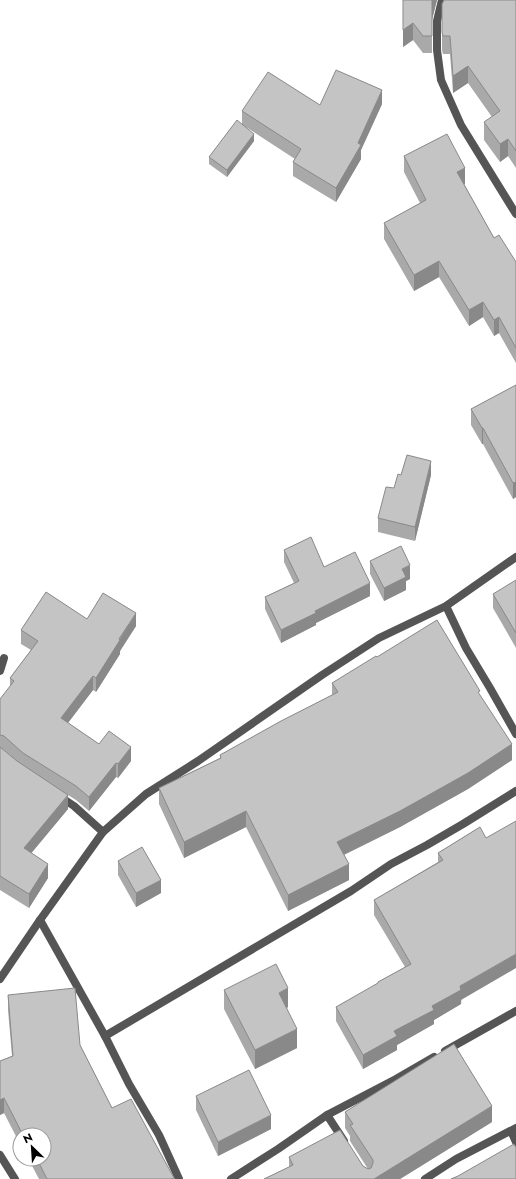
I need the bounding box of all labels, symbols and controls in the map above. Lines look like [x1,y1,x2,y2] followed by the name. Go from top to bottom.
[12,1127,52,1167] north arrow
[20,1129,35,1147] text: N

